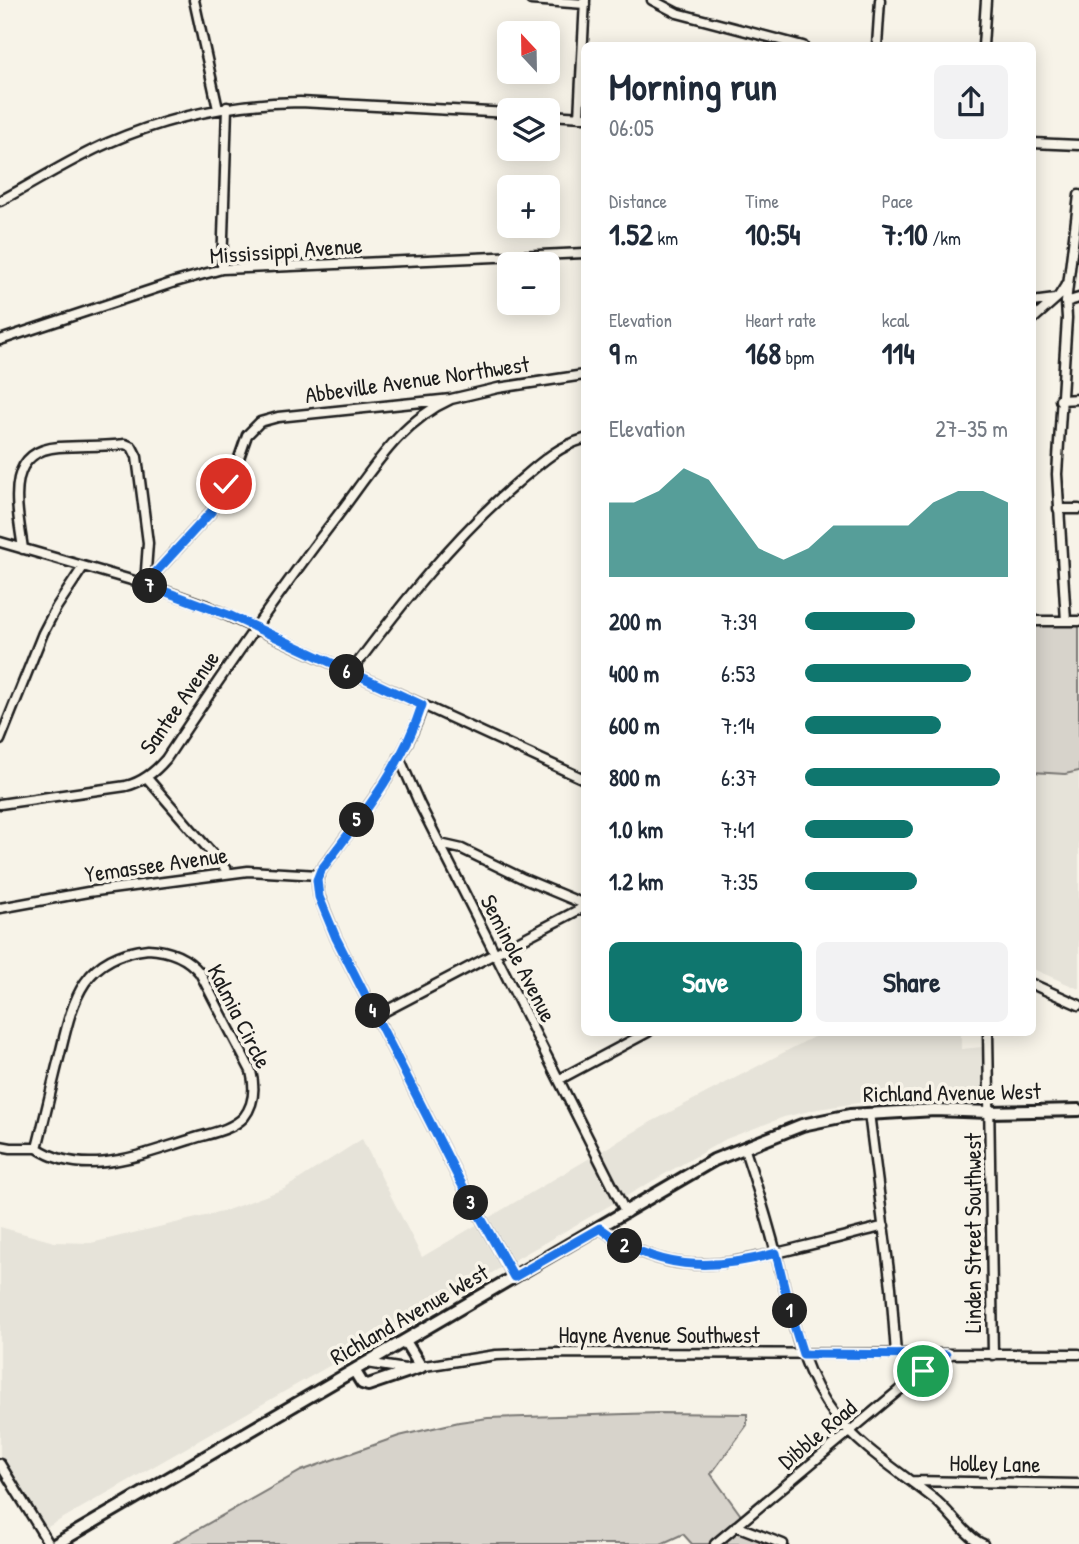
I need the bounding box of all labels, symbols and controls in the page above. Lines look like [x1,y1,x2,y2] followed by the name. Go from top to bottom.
[497,21,560,84] north arrow
[497,21,560,315] map controls
[609,60,777,112] text: Morning run
[934,65,1008,139] button: share
[497,98,560,161] button: layers
[609,112,654,143] text: 06:05
[497,175,560,238] button: +
[609,188,667,214] text: Distance
[745,188,779,214] text: Time
[882,188,913,214] text: Pace
[609,214,653,254] text: 1.52
[745,214,801,254] text: 10:54
[882,214,928,254] text: 7:10
[653,225,678,251] text: km
[928,225,961,251] text: /km
[209,229,363,271] street label: Mississippi Avenue
[497,252,560,315] button: −
[609,307,672,333] text: Elevation
[745,307,816,333] text: Heart rate
[882,307,909,333] text: kcal
[609,333,620,373] text: 9
[745,333,781,373] text: 168
[882,333,915,373] text: 114
[620,344,637,370] text: m
[781,344,814,370] text: bpm
[303,348,532,410] street label: Abbeville Avenue Northwest
[609,413,685,444] text: Elevation
[935,413,1008,444] text: 27–35 m
[196,454,256,514] pin
[207,465,245,503] icon: check
[132,568,168,604] pin: 7
[145,572,154,598] text: 7
[609,606,661,637] text: 200 m
[721,606,756,637] text: 7:39
[132,644,226,760] street label: Santee Avenue
[330,654,364,690] pin: 6
[343,658,350,684] text: 6
[609,658,659,689] text: 400 m
[721,658,756,689] text: 6:53
[609,710,660,741] text: 600 m
[721,710,755,741] text: 7:14
[609,762,661,793] text: 800 m
[721,762,757,793] text: 6:37
[340,802,374,838] pin: 5
[352,806,361,832] text: 5
[609,814,663,845] text: 1.0 km
[721,814,755,845] text: 7:41
[83,839,229,889] street label: Yemassee Avenue
[609,866,664,897] text: 1.2 km
[721,866,758,897] text: 7:35
[474,889,564,1027] street label: Seminole Avenue
[609,942,802,1022] button: Save
[816,942,1008,1022] button: Share
[201,959,279,1073] street label: Kalmia Circle
[356,993,390,1028] pin: 4
[369,997,376,1023] text: 4
[863,1075,1042,1109] street label: Richland Avenue West
[957,1132,988,1333] street label: Linden Street Southwest
[454,1186,489,1220] pin: 3
[466,1189,475,1215] text: 3
[608,1228,642,1264] pin: 2
[620,1232,629,1258] text: 2
[324,1256,495,1372] street label: Richland Avenue West
[772,1294,808,1328] pin: 1
[786,1297,793,1323] text: 1
[558,1319,761,1350] street label: Hayne Avenue Southwest
[893,1341,953,1401] pin
[904,1352,942,1390] icon: arrive
[771,1392,863,1476] street label: Dibble Road
[949,1447,1041,1479] street label: Holley Lane

